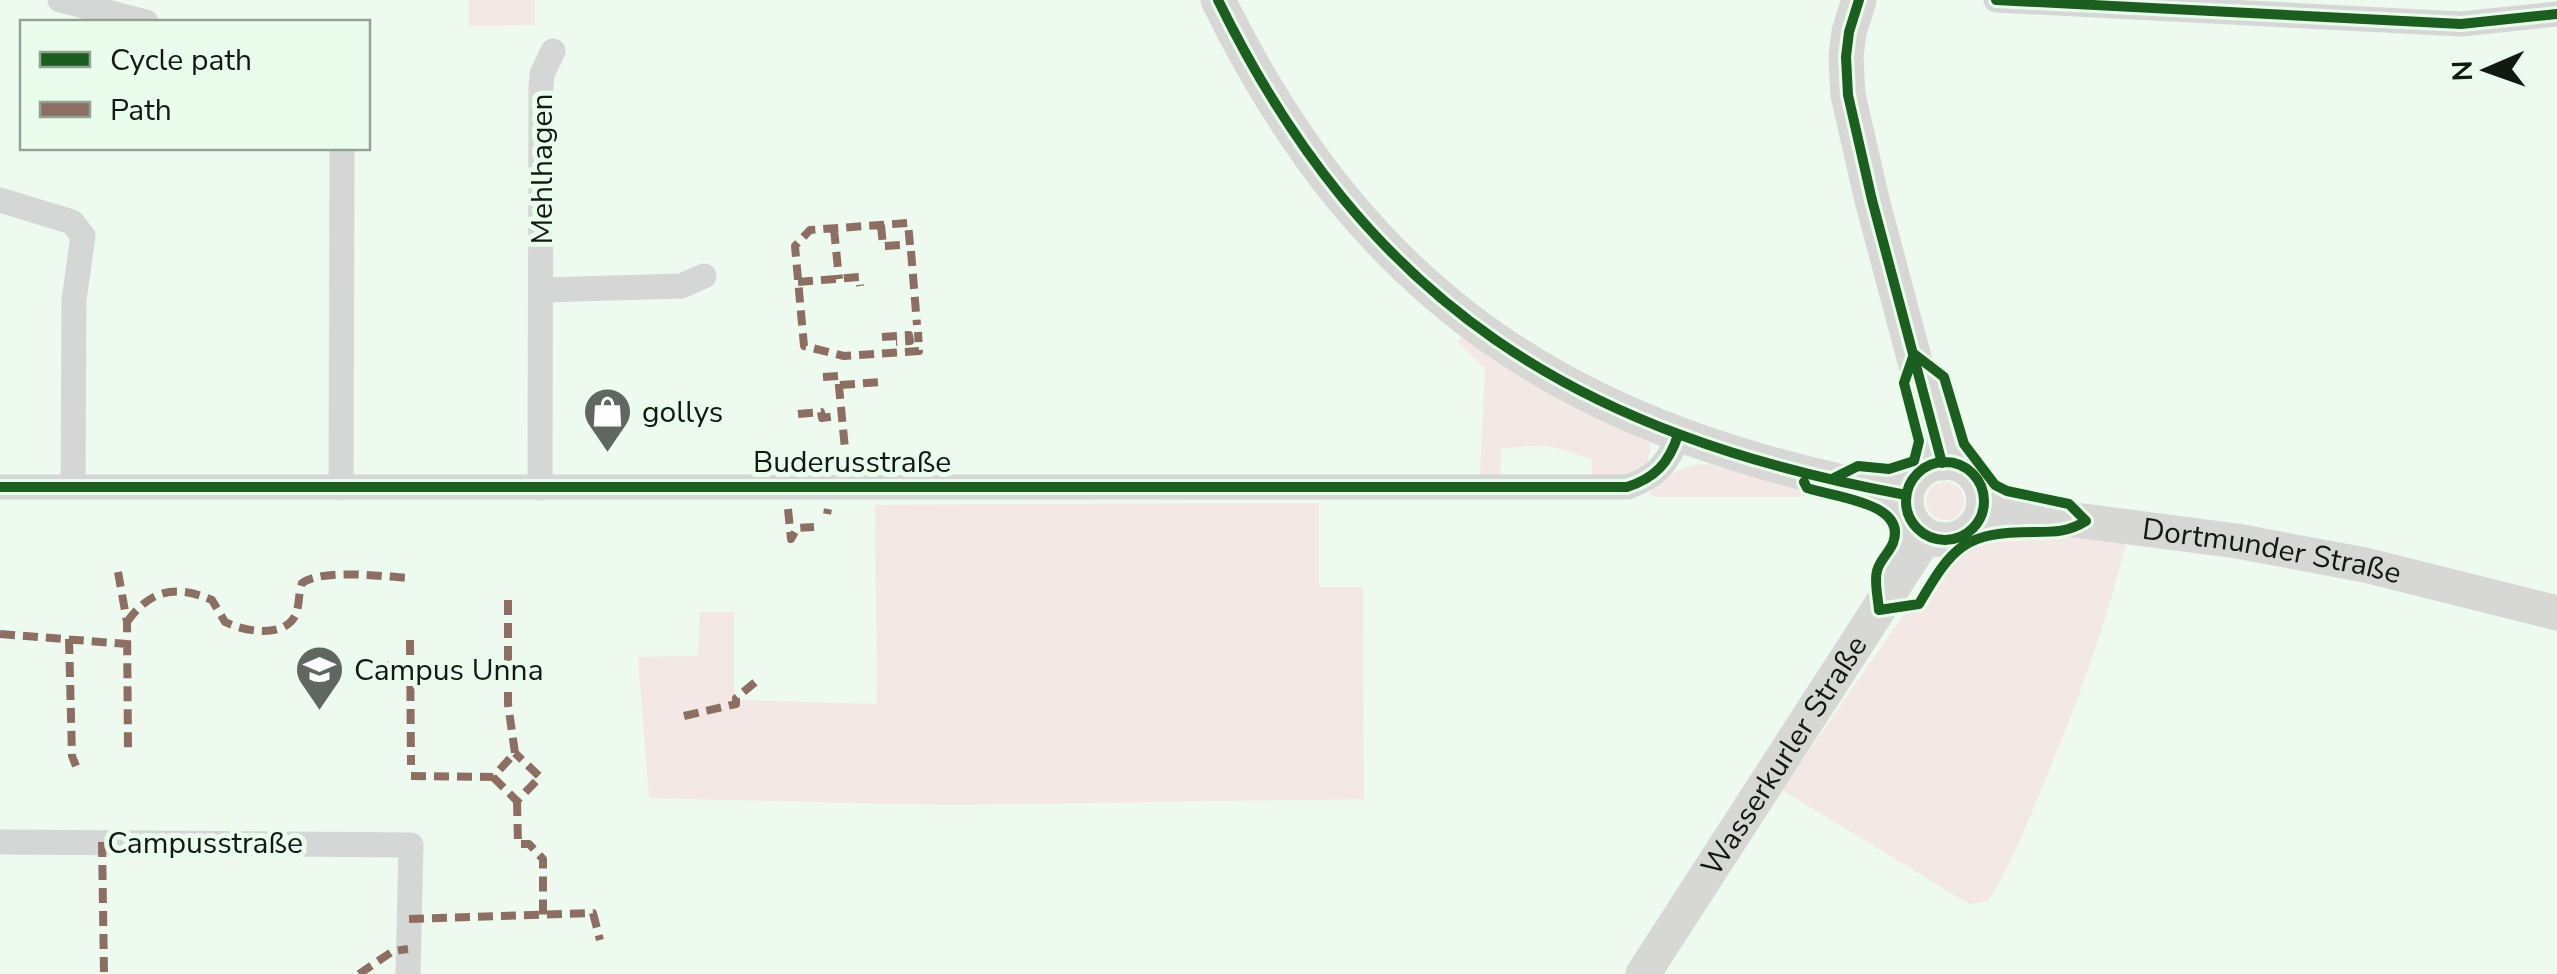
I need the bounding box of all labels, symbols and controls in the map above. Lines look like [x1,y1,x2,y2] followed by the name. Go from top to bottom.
[20,20,370,150] legend
[2437,20,2537,120] north arrow
[110,40,252,81] text: Cycle path
[2444,60,2482,82] text: N
[110,90,172,131] text: Path
[522,93,563,245] street label: Mehlhagen
[581,386,633,454] shop icon: gollys
[642,392,723,433] place label: gollys
[753,442,951,483] street label: Buderusstraße
[2140,509,2406,594] street label: Dortmunder Straße
[1692,628,1877,884] street label: Wasserkurler Straße
[293,644,345,712] school or university icon: Campus Unna
[354,650,544,691] place label: Campus Unna
[107,823,303,864] street label: Campusstraße

